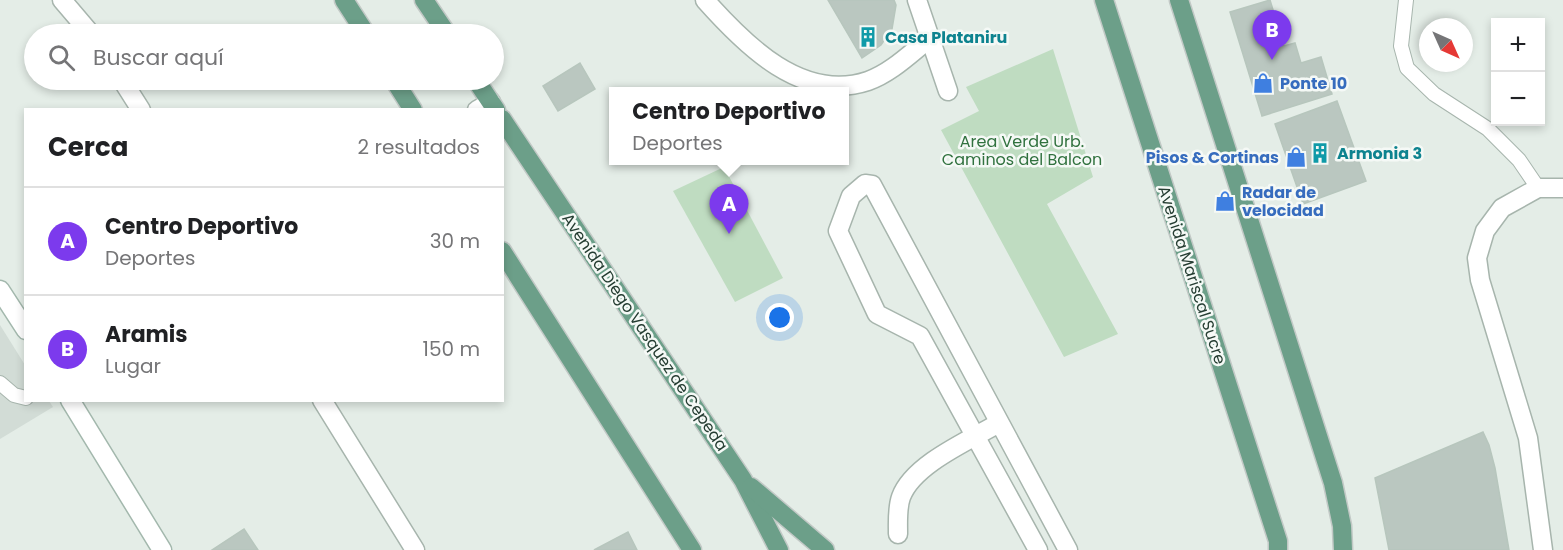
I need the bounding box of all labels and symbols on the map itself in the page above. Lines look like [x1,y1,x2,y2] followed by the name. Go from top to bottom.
[1252,10,1292,60] pin: B
[1419,18,1473,72] north arrow
[856,25,880,49] building icon: Casa Plataniru
[885,26,1007,49] place label: Casa Plataniru
[1251,71,1275,95] shop icon: Ponte 10
[1280,72,1347,95] place label: Ponte 10
[942,130,1102,171] park label: Area Verde Urb. Caminos del Balcon
[1308,141,1332,165] building icon: Armonia 3
[1337,142,1422,165] place label: Armonia 3
[1284,145,1308,169] shop icon: Pisos & Cortinas
[1146,146,1279,169] place label: Pisos & Cortinas
[1242,181,1324,222] place label: Radar de velocidad
[1152,183,1232,367] street label: Avenida Mariscal Sucre
[710,184,748,234] pin: A
[1213,189,1237,213] shop icon: Radar de velocidad
[557,209,733,455] street label: Avenida Diego Vasquez de Cepeda
[765,303,794,332] your location

